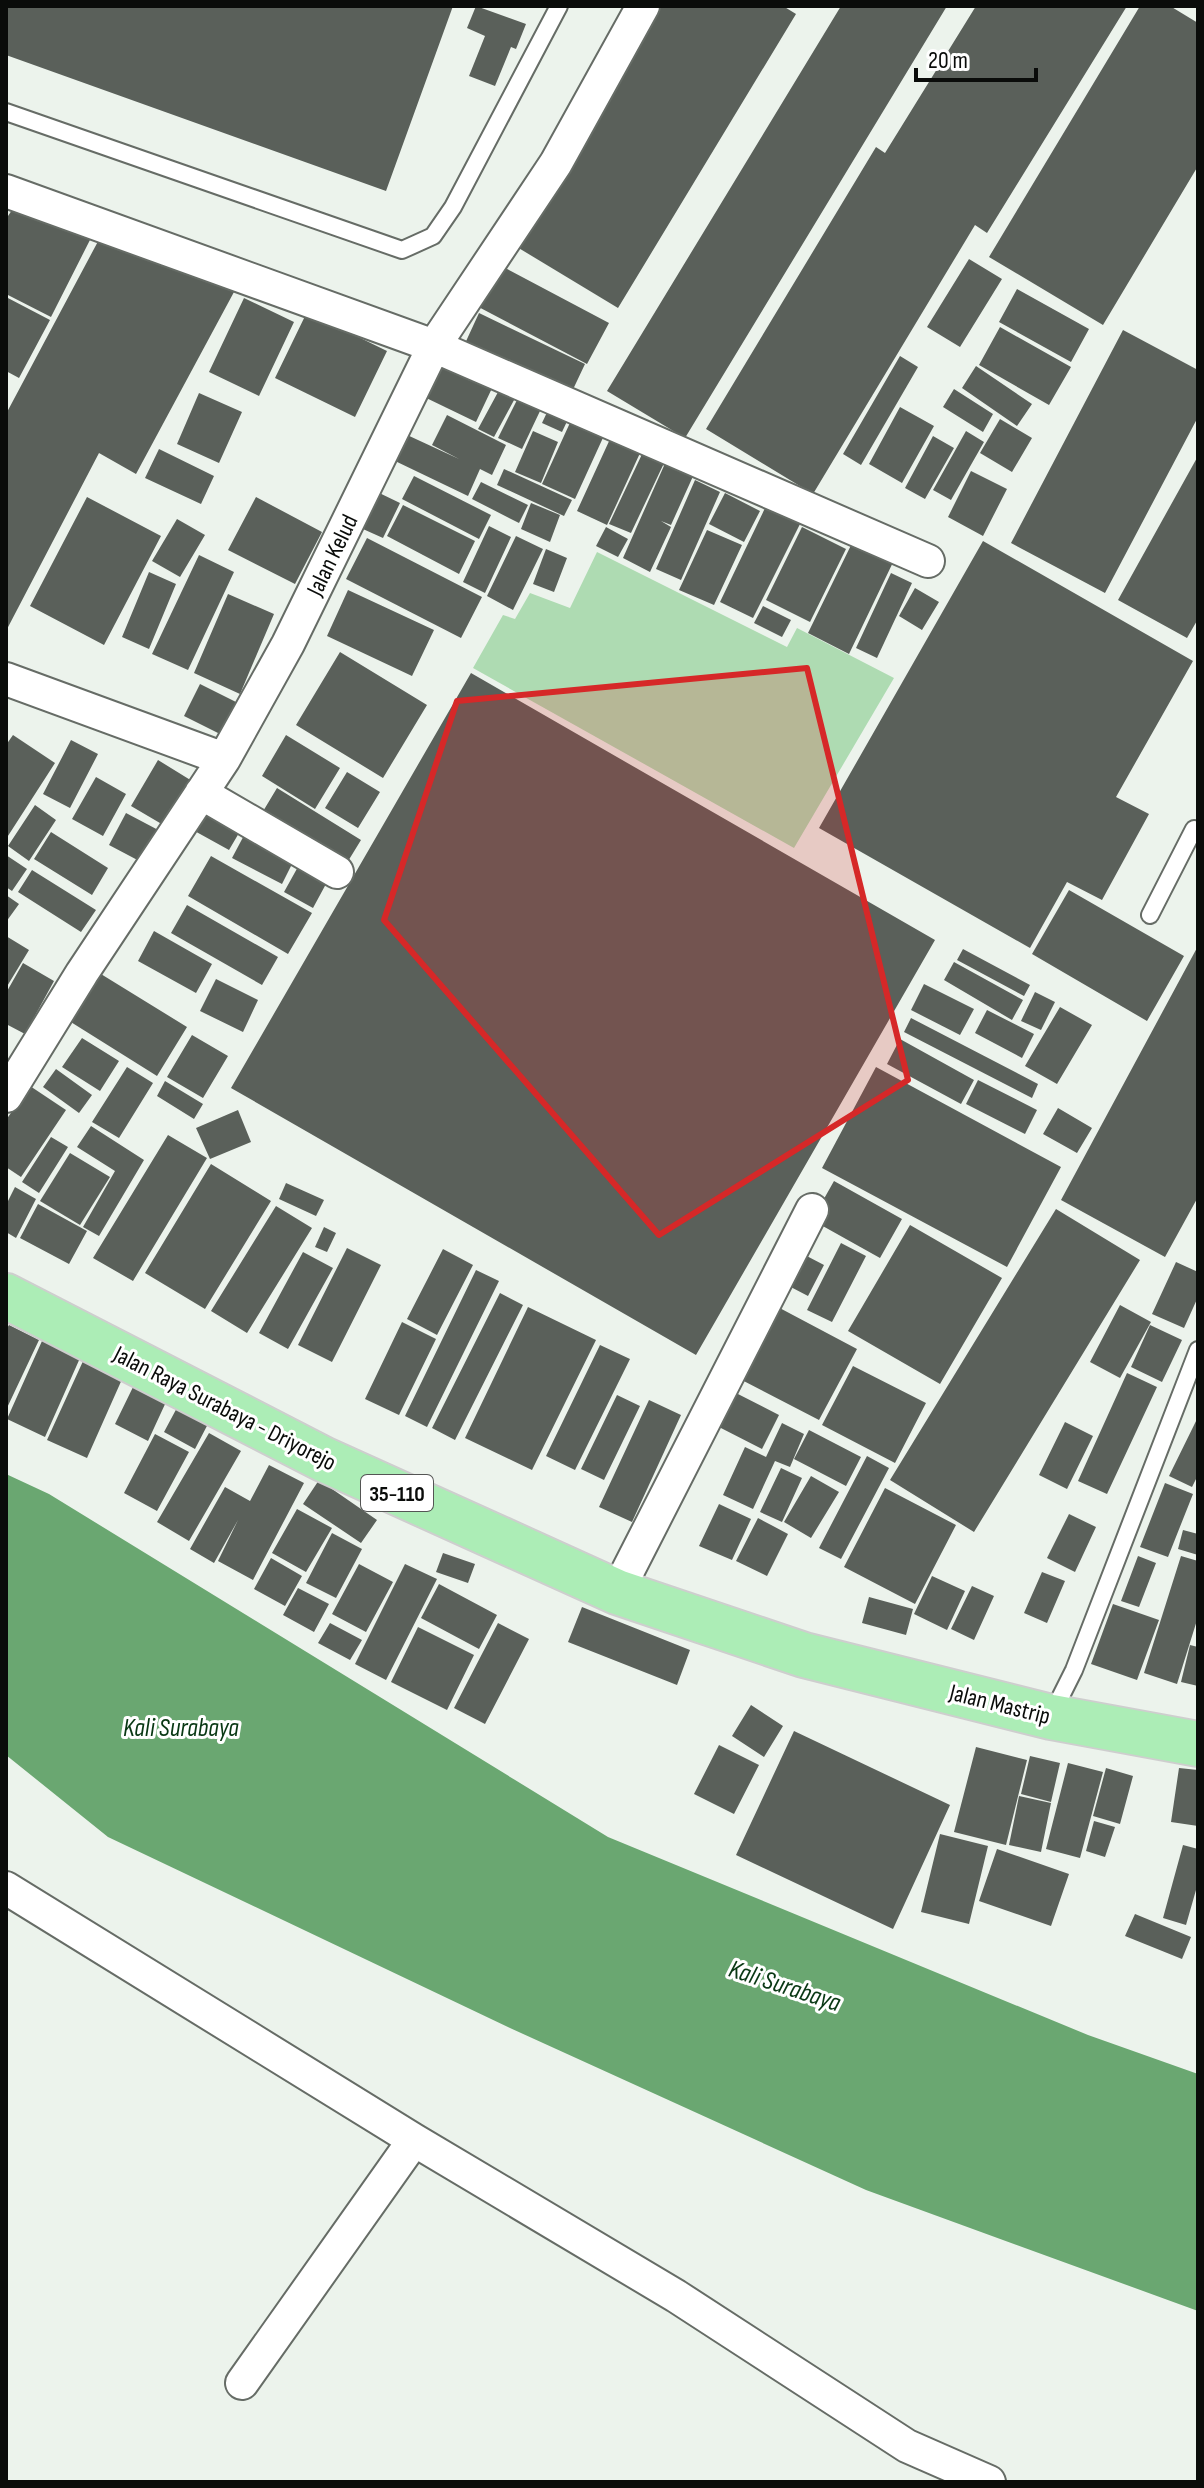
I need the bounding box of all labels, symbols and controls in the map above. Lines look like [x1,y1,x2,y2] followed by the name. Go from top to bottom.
[916,32,1036,82] scale bar
[928,46,968,75] text: 20 m
[300,510,364,601] street label: Jalan Kelud
[108,1339,341,1477] street label: Jalan Raya Surabaya - Driyorejo
[361,1475,433,1511] road number: 35-110
[946,1678,1053,1731] street label: Jalan Mastrip
[123,1713,239,1744] water label: Kali Surabaya
[725,1954,845,2019] water label: Kali Surabaya

